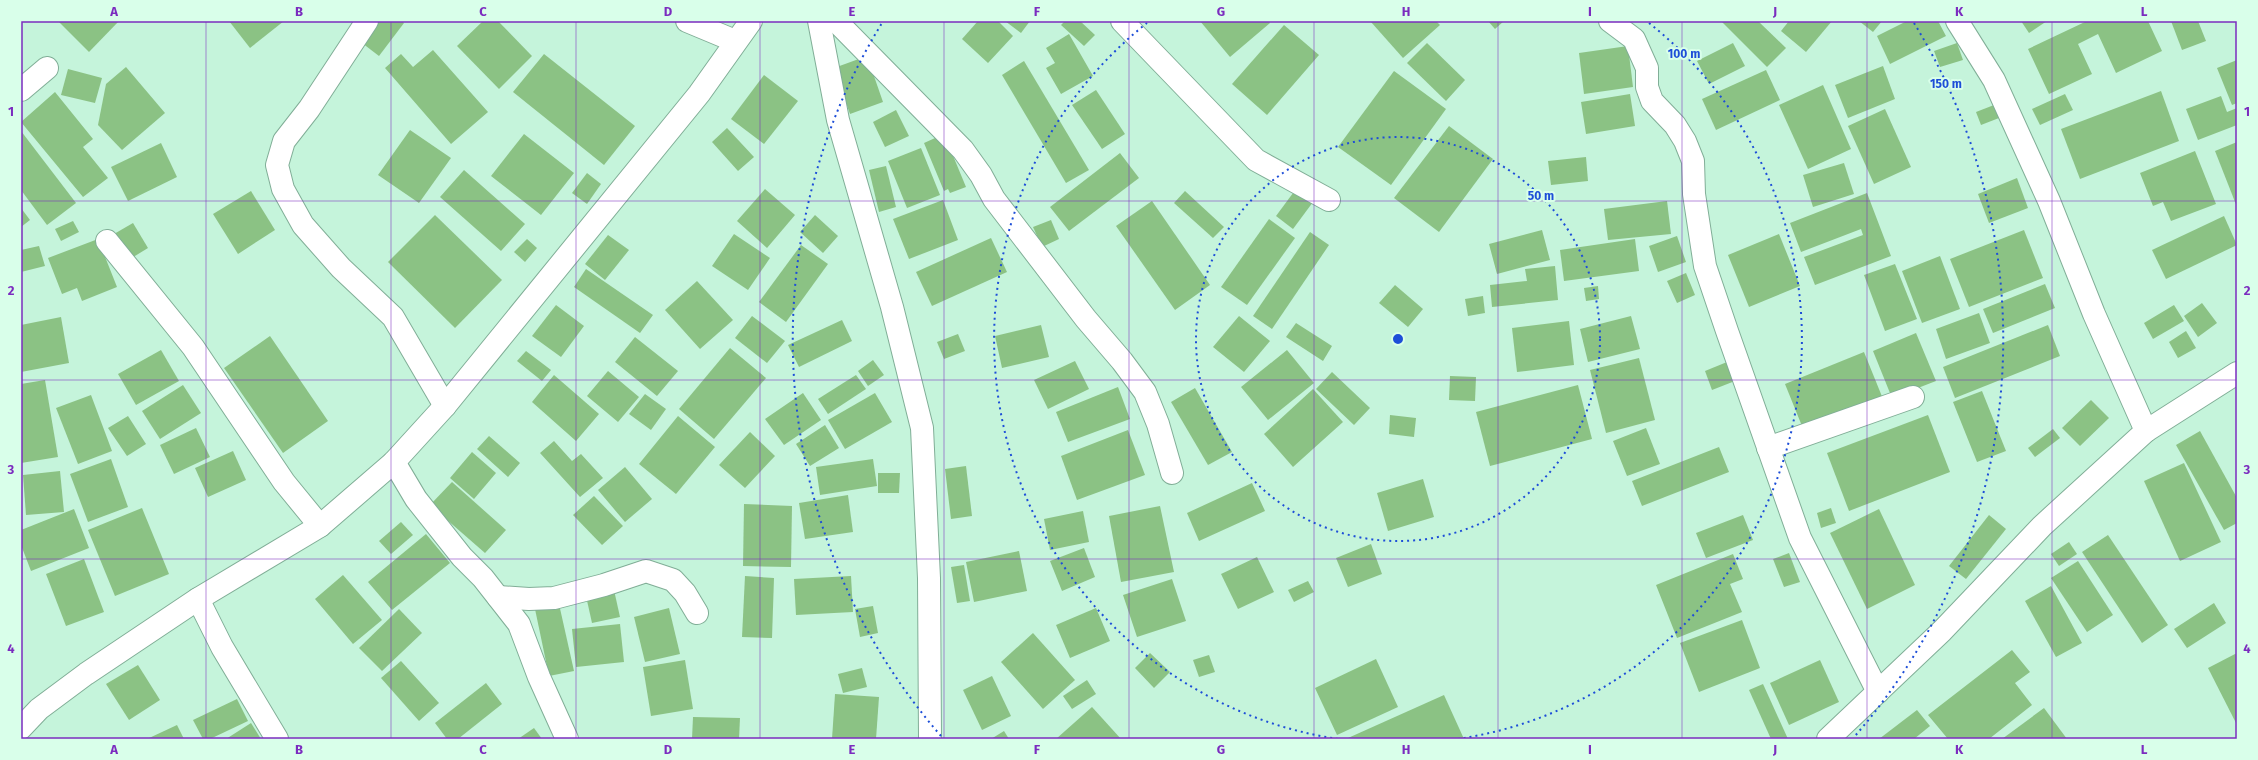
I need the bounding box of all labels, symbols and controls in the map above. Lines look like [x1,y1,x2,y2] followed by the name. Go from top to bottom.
[109,4,118,19] text: A
[295,4,303,19] text: B
[479,4,487,19] text: C
[664,4,673,19] text: D
[849,4,856,19] text: E
[1034,4,1041,19] text: F
[1217,4,1225,19] text: G
[1402,4,1410,19] text: H
[1588,4,1592,19] text: I
[1772,4,1777,19] text: J
[1955,4,1964,19] text: K
[2141,4,2148,19] text: L
[1668,47,1700,61] text: 100 m
[1930,77,1962,91] text: 150 m
[8,104,14,119] text: 1
[2244,104,2250,119] text: 1
[1528,189,1554,203] text: 50 m
[8,283,15,298] text: 2
[2244,283,2251,298] text: 2
[1391,332,1405,346] centre of rings
[7,462,15,477] text: 3
[2243,462,2251,477] text: 3
[7,641,15,656] text: 4
[2243,641,2251,656] text: 4
[109,742,118,757] text: A
[295,742,303,757] text: B
[479,742,487,757] text: C
[664,742,673,757] text: D
[849,742,856,757] text: E
[1034,742,1041,757] text: F
[1217,742,1225,757] text: G
[1402,742,1410,757] text: H
[1588,742,1592,757] text: I
[1772,742,1777,757] text: J
[1955,742,1964,757] text: K
[2141,742,2148,757] text: L

